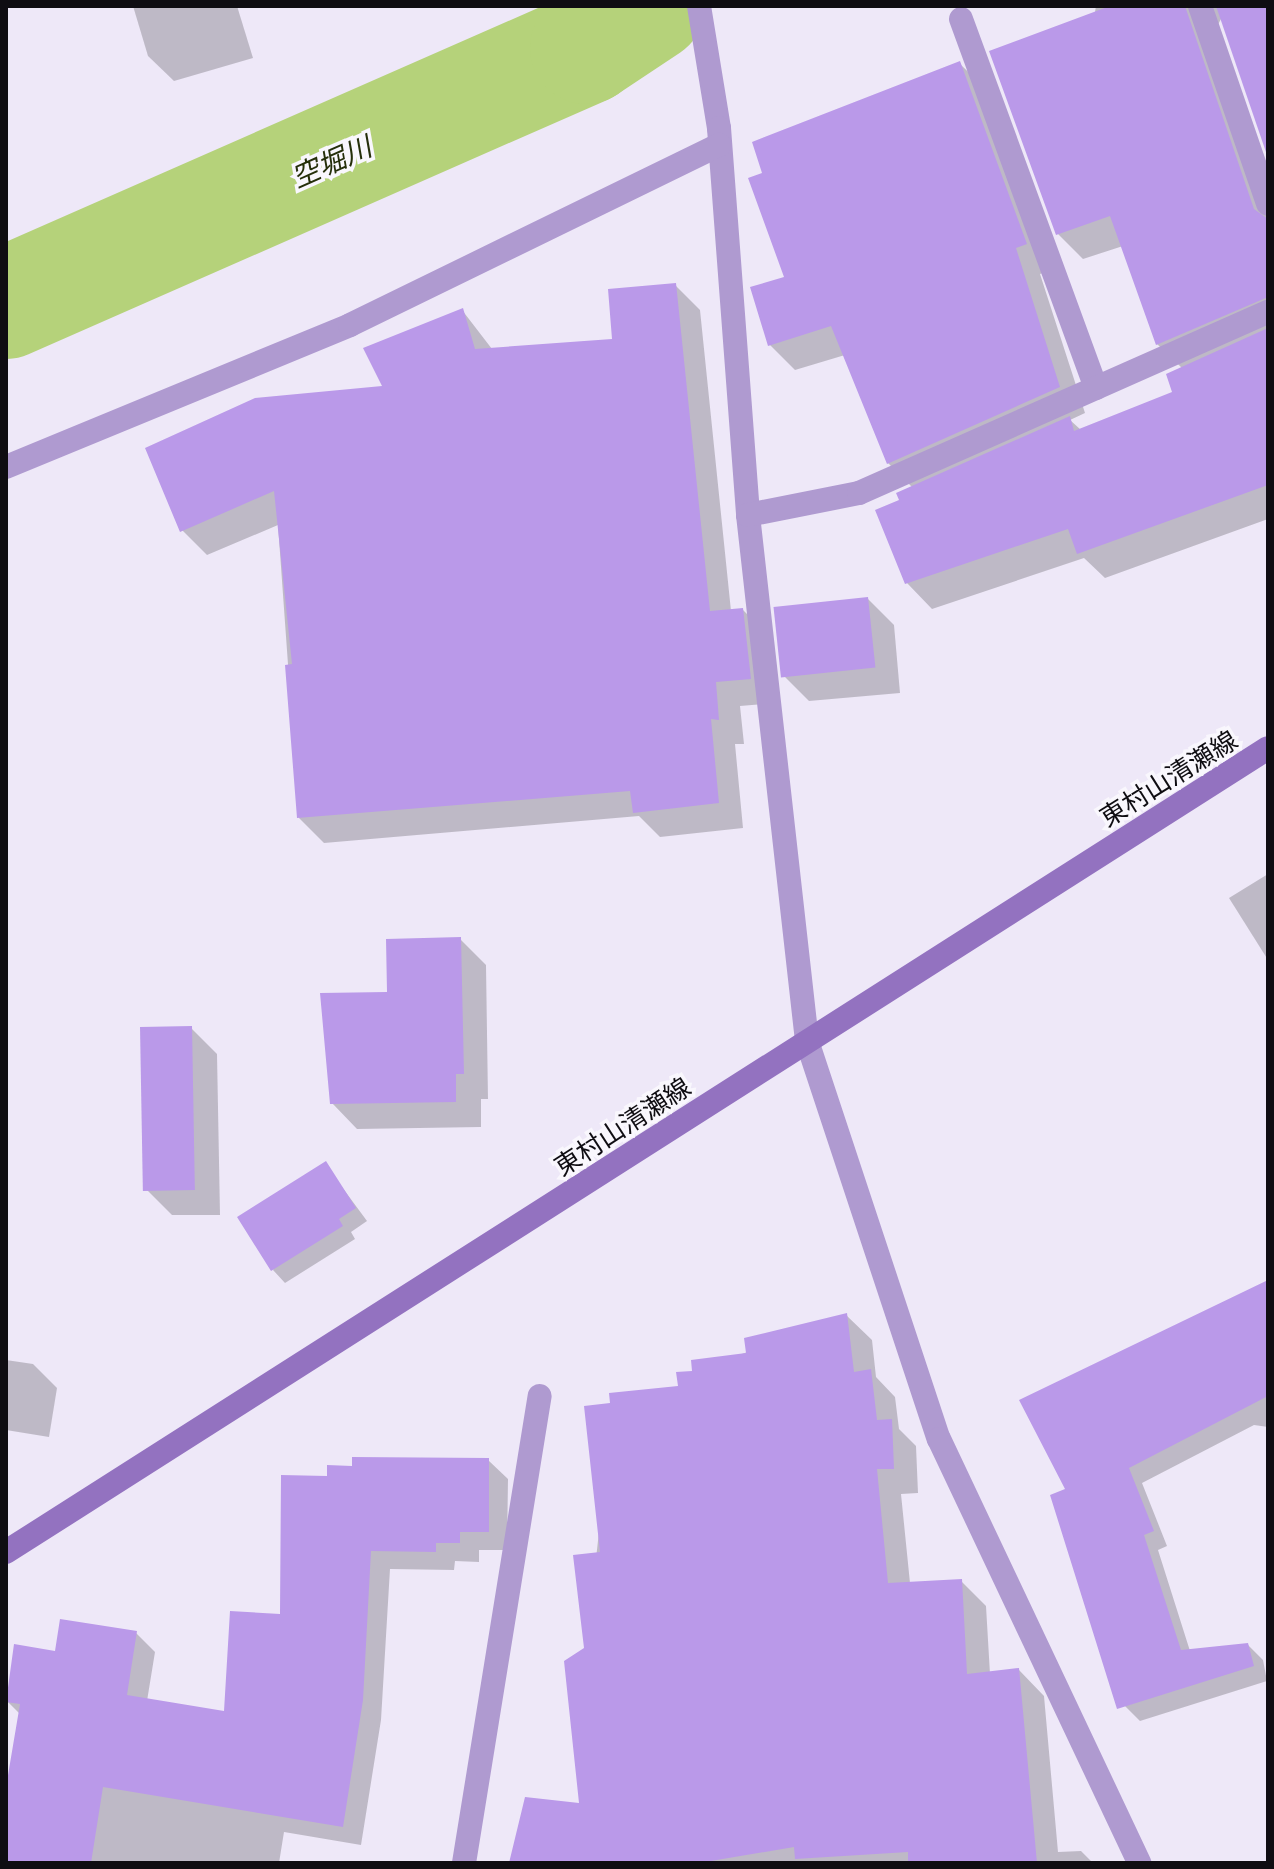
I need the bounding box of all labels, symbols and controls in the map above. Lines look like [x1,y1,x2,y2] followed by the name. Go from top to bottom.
[286,129,376,193] water label: 空堀川
[1094,723,1242,833] street label: 東村山清瀬線
[548,1070,696,1182] street label: 東村山清瀬線

